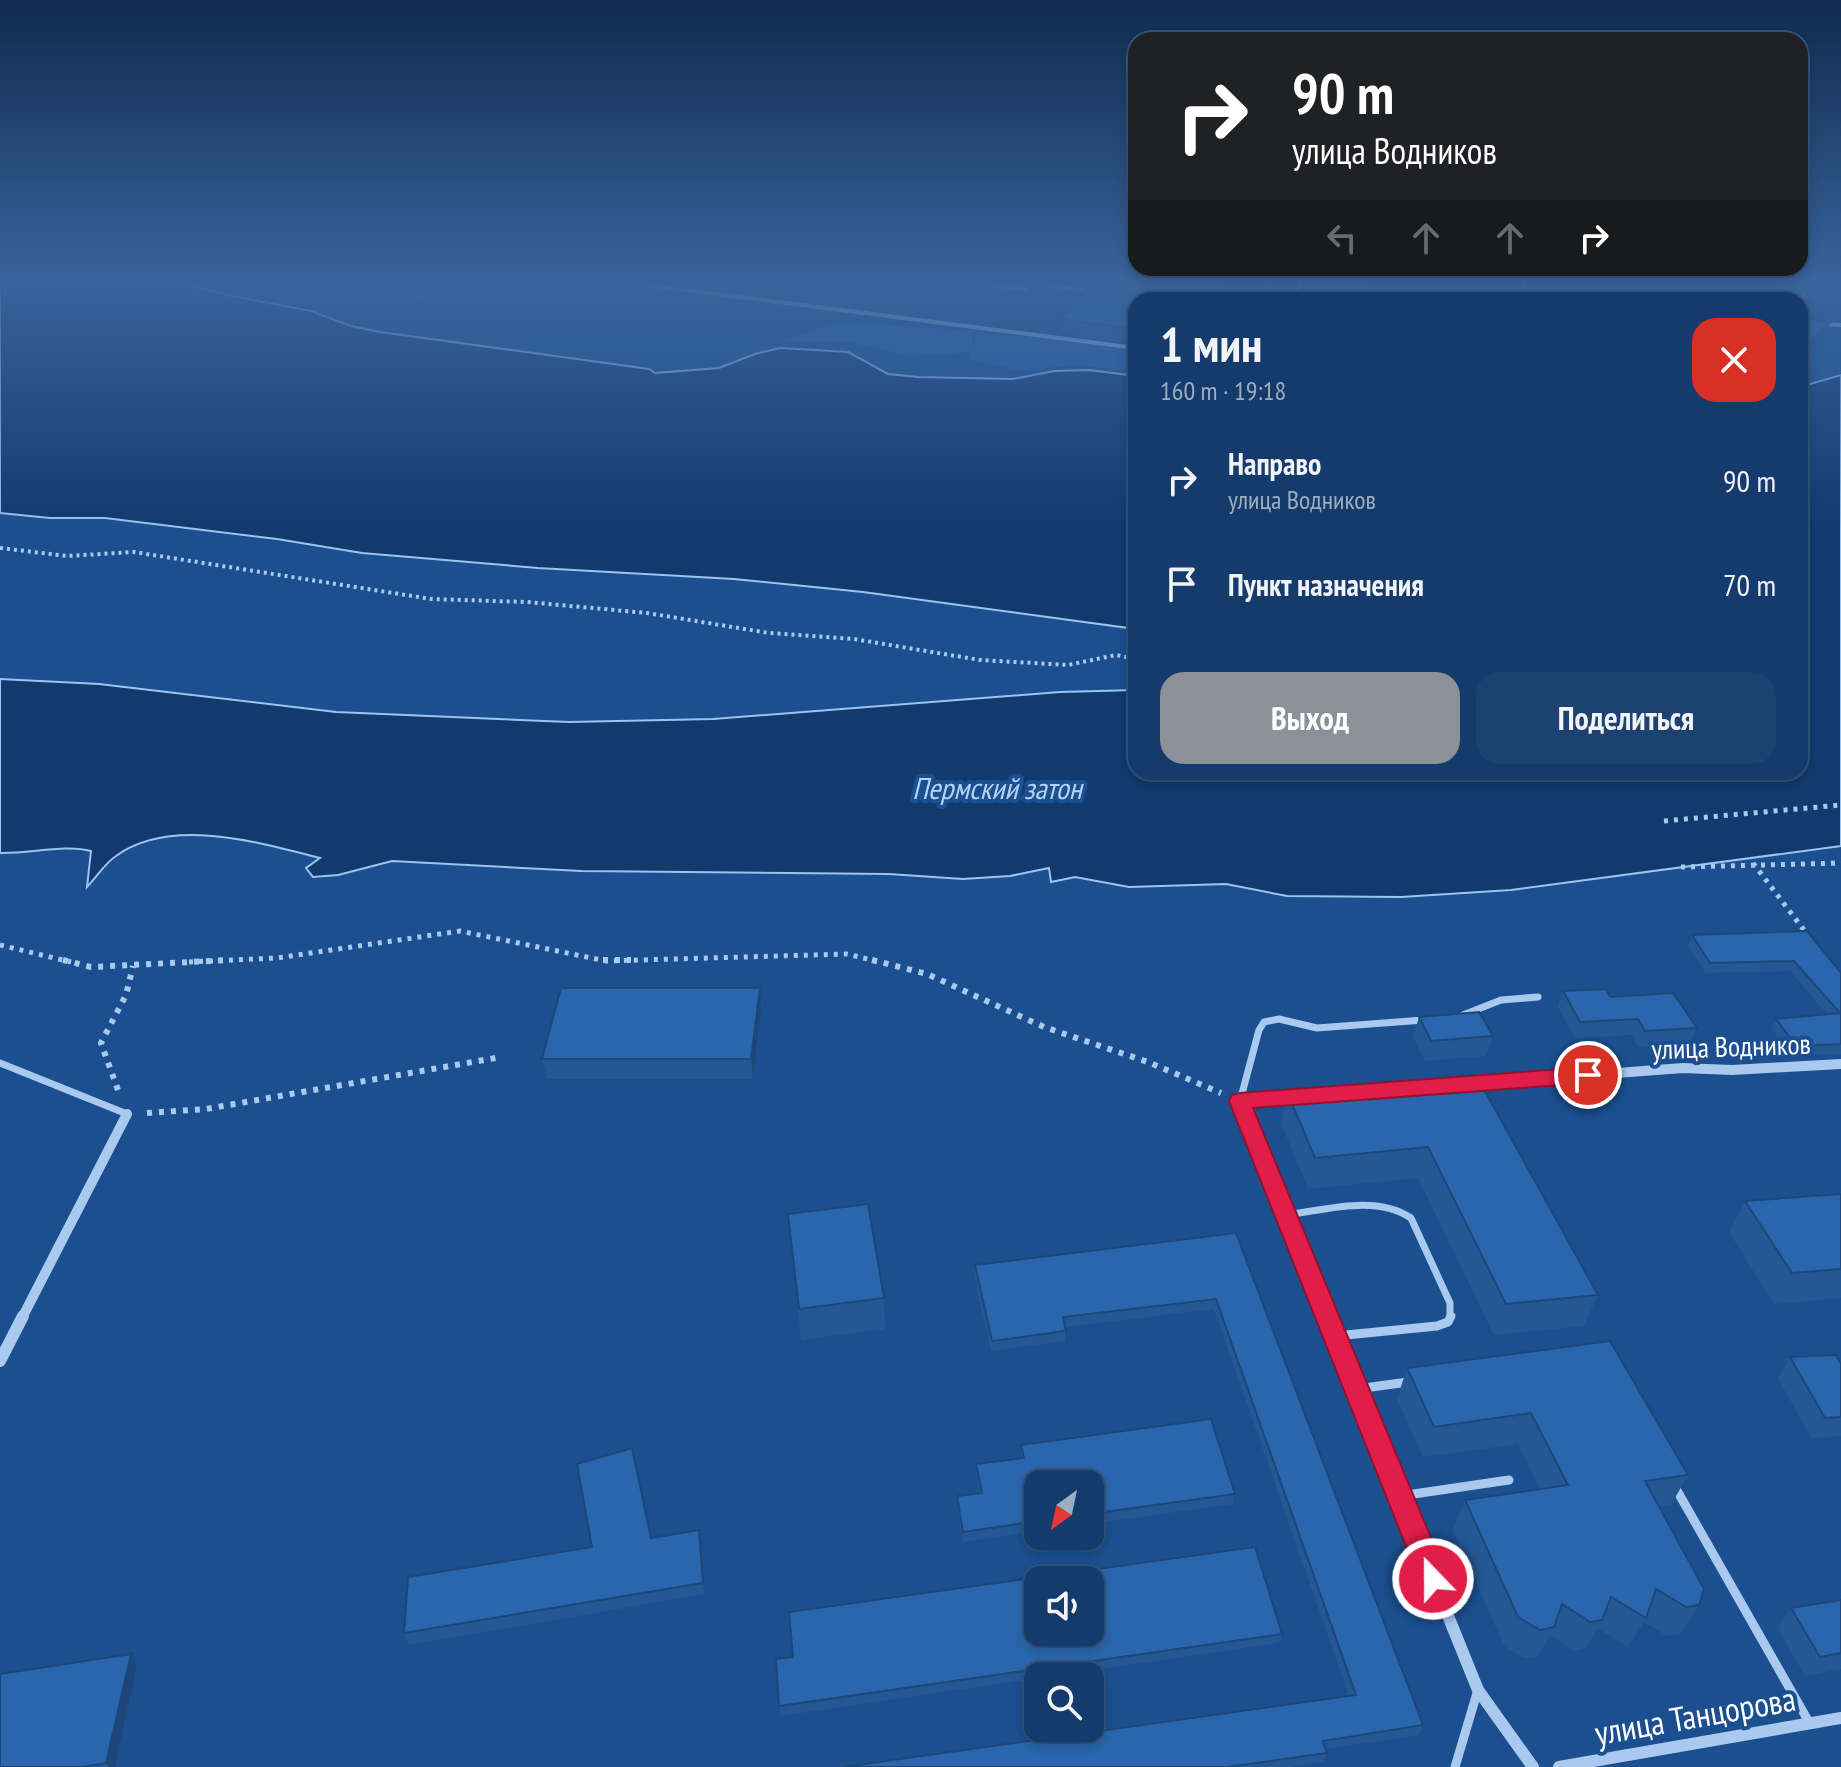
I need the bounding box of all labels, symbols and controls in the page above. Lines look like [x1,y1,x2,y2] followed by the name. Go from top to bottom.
[1292,57,1394,129] text: 90 m
[1160,64,1264,168] icon: right
[1292,127,1497,174] text: улица Водников
[1320,216,1364,260] icon: left
[1404,216,1448,260] icon: ahead
[1488,216,1532,260] icon: ahead
[1572,216,1616,260] icon: right
[1160,313,1262,375] text: 1 мин
[1692,318,1776,402] button: close
[1160,374,1286,407] text: 160 m · 19:18
[1228,444,1321,483] text: Направо
[1160,458,1204,502] icon: right
[1723,461,1776,500] text: 90 m
[1228,483,1376,516] text: улица Водников
[1160,562,1204,606] icon: arrive
[1228,565,1424,604] text: Пункт назначения
[1723,565,1776,604] text: 70 m
[1160,672,1460,764] button: Выход
[1476,672,1776,764] button: Поделиться
[912,768,1085,807] water label: Пермский затон
[1651,1025,1811,1067] street label: улица Водников
[1554,1041,1622,1109] pin
[1566,1053,1610,1097] icon: arrive
[1024,1470,1104,1550] north arrow
[1024,1470,1104,1742] map controls
[1391,1537,1475,1621] position arrow
[1024,1566,1104,1646] button: sound
[1024,1662,1104,1742] button: search
[1591,1676,1799,1754] street label: улица Танцорова

